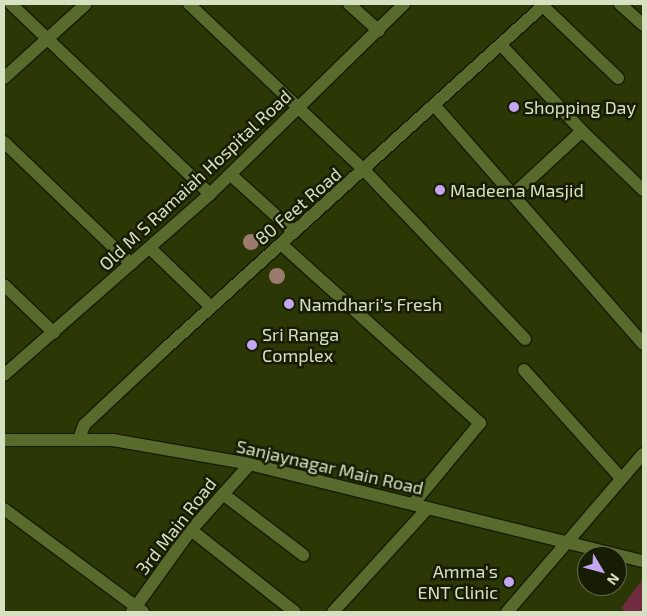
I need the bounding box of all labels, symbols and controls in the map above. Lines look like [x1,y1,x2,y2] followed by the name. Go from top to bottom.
[94,85,296,275] street label: Old M S Ramaiah Hospital Road
[524,96,636,118] place label: Shopping Day
[508,101,520,113] marker: Shopping Day
[251,163,345,249] street label: 80 Feet Road
[450,179,584,201] place label: Madeena Masjid
[434,184,446,196] marker: Madeena Masjid
[299,293,442,315] place label: Namdhari's Fresh
[283,298,295,310] marker: Namdhari's Fresh
[262,324,339,366] place label: Sri Ranga Complex
[246,339,258,351] marker: Sri Ranga Complex
[234,435,426,499] street label: Sanjaynagar Main Road
[131,473,221,579] street label: 3rd Main Road
[577,546,627,596] north arrow
[417,561,498,604] place label: Amma's ENT Clinic
[604,571,623,589] text: N
[502,575,516,589] marker: Amma's ENT Clinic

